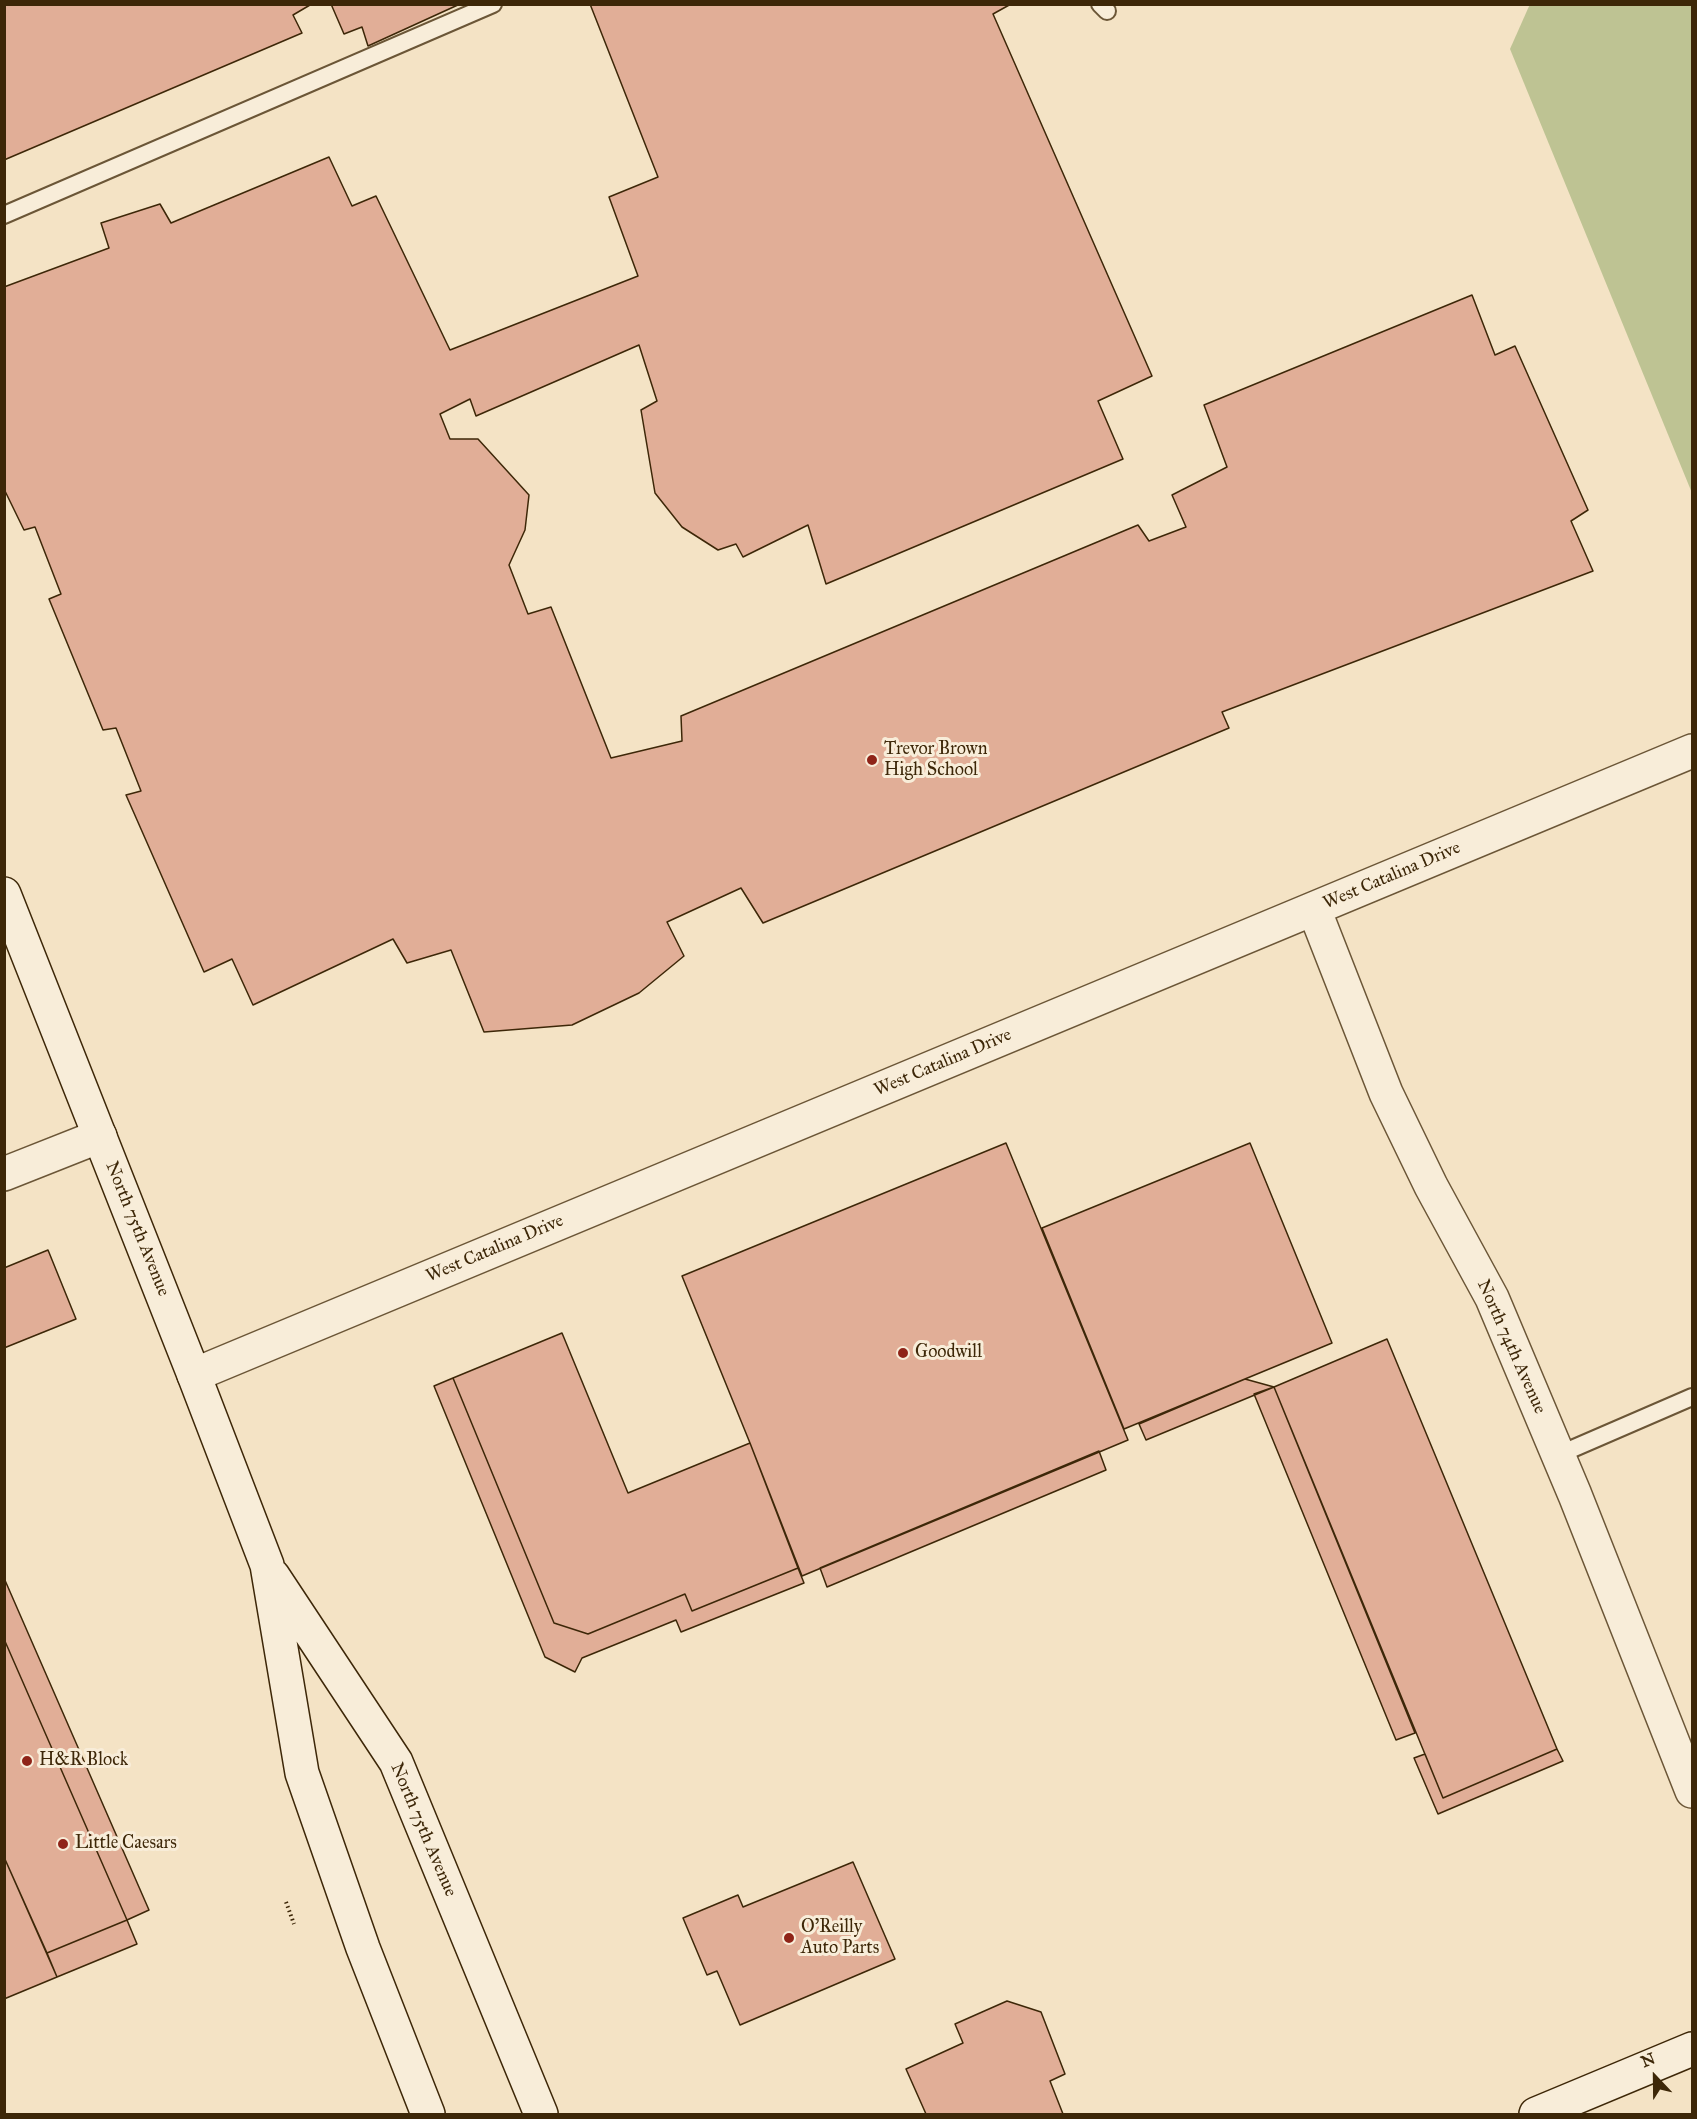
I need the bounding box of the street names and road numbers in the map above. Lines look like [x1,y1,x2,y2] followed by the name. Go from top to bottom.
[1320,837,1464,915] street label: West Catalina Drive
[871,1024,1015,1102] street label: West Catalina Drive
[100,1158,174,1300] street label: North 75th Avenue
[423,1210,567,1288] street label: West Catalina Drive
[1472,1277,1550,1417] street label: North 74th Avenue
[385,1760,461,1900] street label: North 75th Avenue

